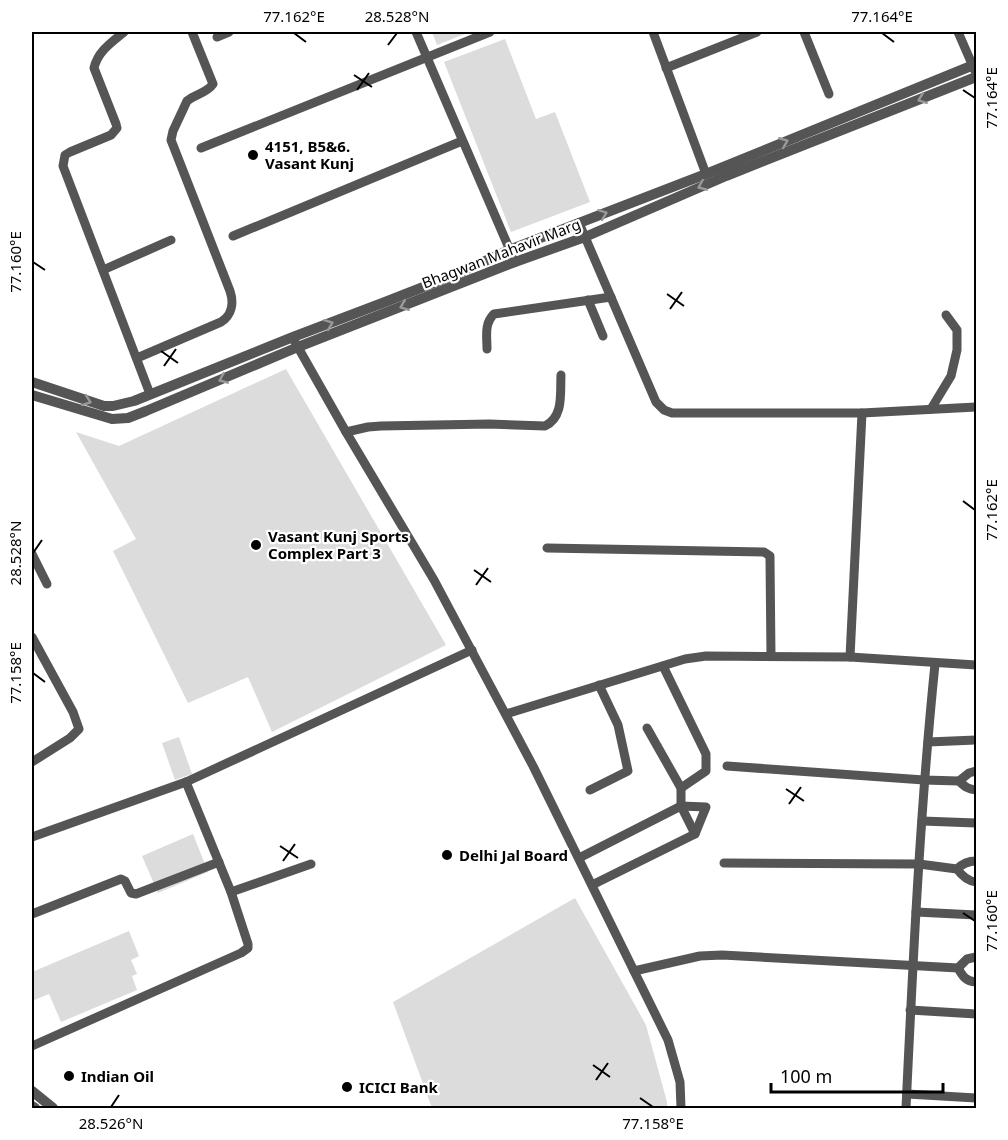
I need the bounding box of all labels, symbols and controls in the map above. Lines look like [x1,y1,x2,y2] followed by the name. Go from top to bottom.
[263,6,325,26] text: 77.162°E
[365,6,429,26] text: 28.528°N
[851,6,913,26] text: 77.164°E
[981,67,1001,129] text: 77.164°E
[917,92,928,104] one-way arrow
[265,136,354,173] place label: 4151, B5&6. Vasant Kunj
[778,137,789,149] one-way arrow
[246,148,260,162] marker: 4151, B5&6. Vasant Kunj
[697,179,708,191] one-way arrow
[597,209,608,221] one-way arrow
[419,213,583,293] street label: Bhagwan Mahavir Marg
[5,231,25,293] text: 77.160°E
[399,298,410,311] one-way arrow
[323,318,333,331] one-way arrow
[218,371,229,383] one-way arrow
[81,393,92,406] one-way arrow
[981,479,1001,541] text: 77.162°E
[5,521,25,585] text: 28.528°N
[268,526,409,563] place label: Vasant Kunj Sports Complex Part 3
[249,538,263,552] marker: Vasant Kunj Sports Complex Part 3
[5,642,25,704] text: 77.158°E
[459,845,568,865] place label: Delhi Jal Board
[440,848,454,862] marker: Delhi Jal Board
[981,890,1001,952] text: 77.160°E
[771,1056,944,1094] scale bar
[780,1064,832,1088] text: 100 m
[81,1066,154,1086] place label: Indian Oil
[62,1069,76,1083] marker: Indian Oil
[359,1077,438,1097] place label: ICICI Bank
[340,1080,354,1094] marker: ICICI Bank
[79,1113,143,1133] text: 28.526°N
[622,1113,684,1133] text: 77.158°E

